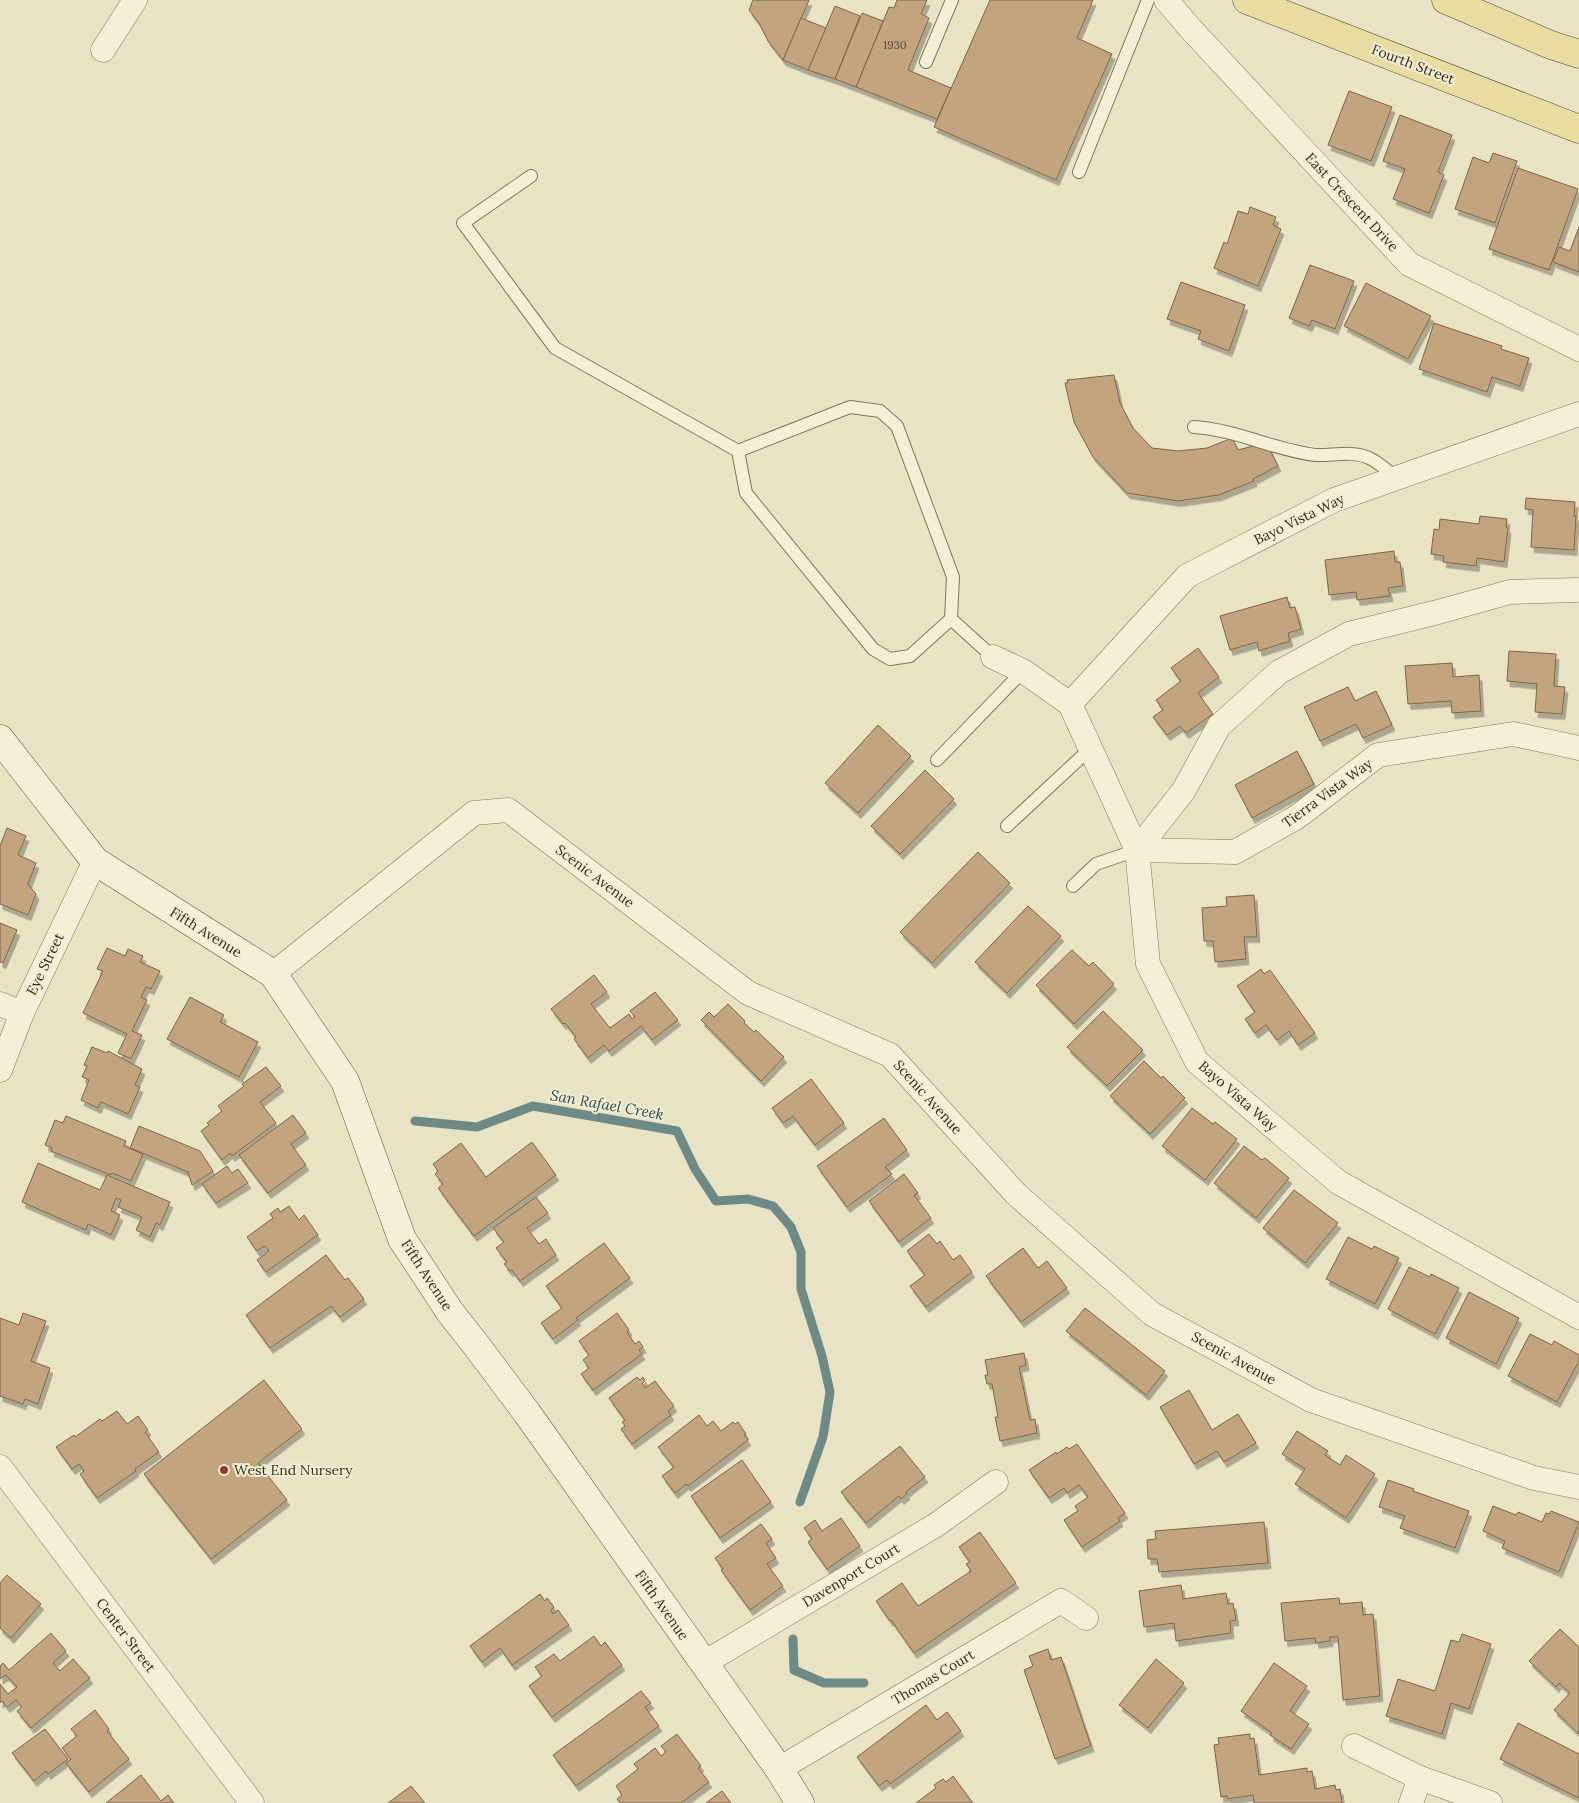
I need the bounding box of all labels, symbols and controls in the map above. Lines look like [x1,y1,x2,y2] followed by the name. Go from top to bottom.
[883,38,907,52] house number: 1930
[1369,40,1458,88] street label: Fourth Street
[1301,149,1403,256] street label: East Crescent Drive
[1251,489,1348,549] street label: Bayo Vista Way
[1278,754,1376,832] street label: Tierra Vista Way
[552,841,638,912] street label: Scenic Avenue
[167,903,246,961] street label: Fifth Avenue
[22,930,68,998] street label: Eye Street
[890,1056,966,1138] street label: Scenic Avenue
[1195,1057,1282,1135] street label: Bayo Vista Way
[549,1085,665,1124] water label: San Rafael Creek
[397,1236,457,1314] street label: Fifth Avenue
[1189,1327,1280,1389] street label: Scenic Avenue
[234,1461,353,1479] place label: West End Nursery
[218,1464,230,1476] marker: West End Nursery
[799,1539,903,1611] street label: Davenport Court
[631,1566,693,1644] street label: Fifth Avenue
[92,1594,160,1676] street label: Center Street
[888,1645,978,1709] street label: Thomas Court

